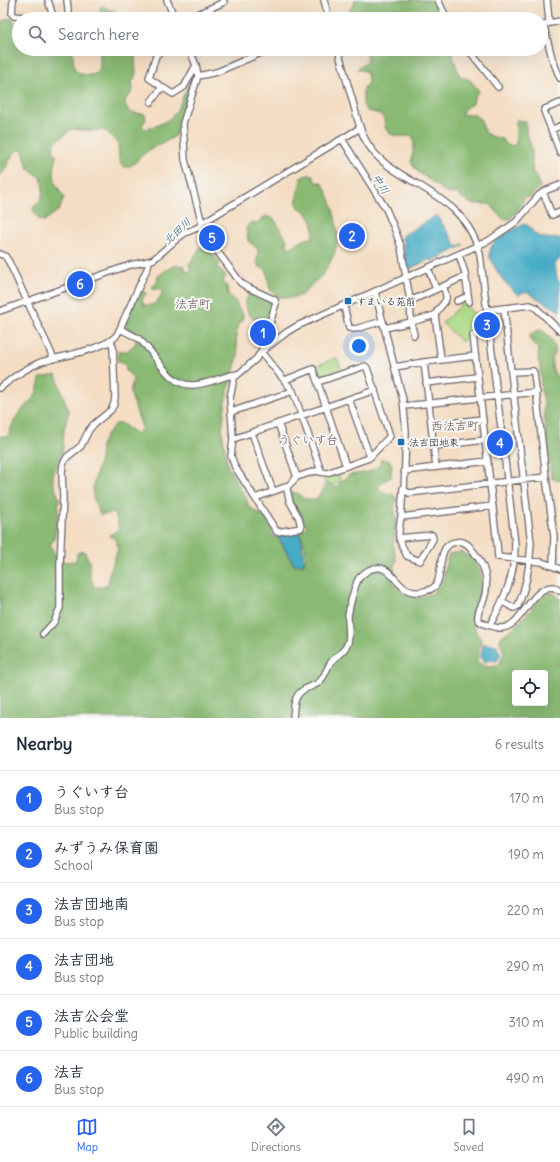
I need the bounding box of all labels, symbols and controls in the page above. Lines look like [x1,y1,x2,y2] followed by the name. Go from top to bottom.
[12,12,548,56] search box
[26,23,48,45] icon: search
[58,25,139,44] text: Search here
[369,171,393,197] water label: 中川
[160,215,194,247] water label: 北田川
[339,221,365,251] pin: 2
[199,223,225,253] pin: 5
[67,269,93,299] pin: 6
[356,295,416,308] place label: すまいる苑前
[175,296,211,311] district label: 法吉町
[343,296,353,306] marker: すまいる苑前
[474,310,500,340] pin: 3
[250,318,276,348] pin: 1
[349,336,369,356] your location
[431,418,479,433] district label: 西法吉町
[487,428,513,458] pin: 4
[278,432,338,447] district label: うぐいす台
[409,436,459,449] place label: 法吉団地東
[396,437,406,447] marker: 法吉団地東
[512,670,548,706] map controls
[512,670,548,706] button: locate
[16,733,72,755] text: Nearby
[495,736,544,753] text: 6 results
[54,782,129,801] text: うぐいす台
[26,790,32,807] text: 1
[509,790,544,807] text: 170 m
[54,801,104,818] text: Bus stop
[54,838,159,857] text: みずうみ保育園
[25,846,33,863] text: 2
[508,846,544,863] text: 190 m
[54,857,93,874] text: School
[54,894,129,913] text: 法吉団地南
[25,902,33,919] text: 3
[507,902,544,919] text: 220 m
[54,913,104,930] text: Bus stop
[54,950,114,969] text: 法吉団地
[25,958,33,975] text: 4
[506,958,544,975] text: 290 m
[54,969,104,986] text: Bus stop
[54,1006,129,1025] text: 法吉公会堂
[25,1014,33,1031] text: 5
[509,1014,544,1031] text: 310 m
[54,1025,138,1042] text: Public building
[54,1062,84,1081] text: 法吉
[25,1070,33,1087] text: 6
[506,1070,544,1087] text: 490 m
[54,1081,104,1098] text: Bus stop
[76,1116,98,1154] tab: Map
[251,1116,301,1154] tab: Directions
[453,1116,484,1154] tab: Saved

